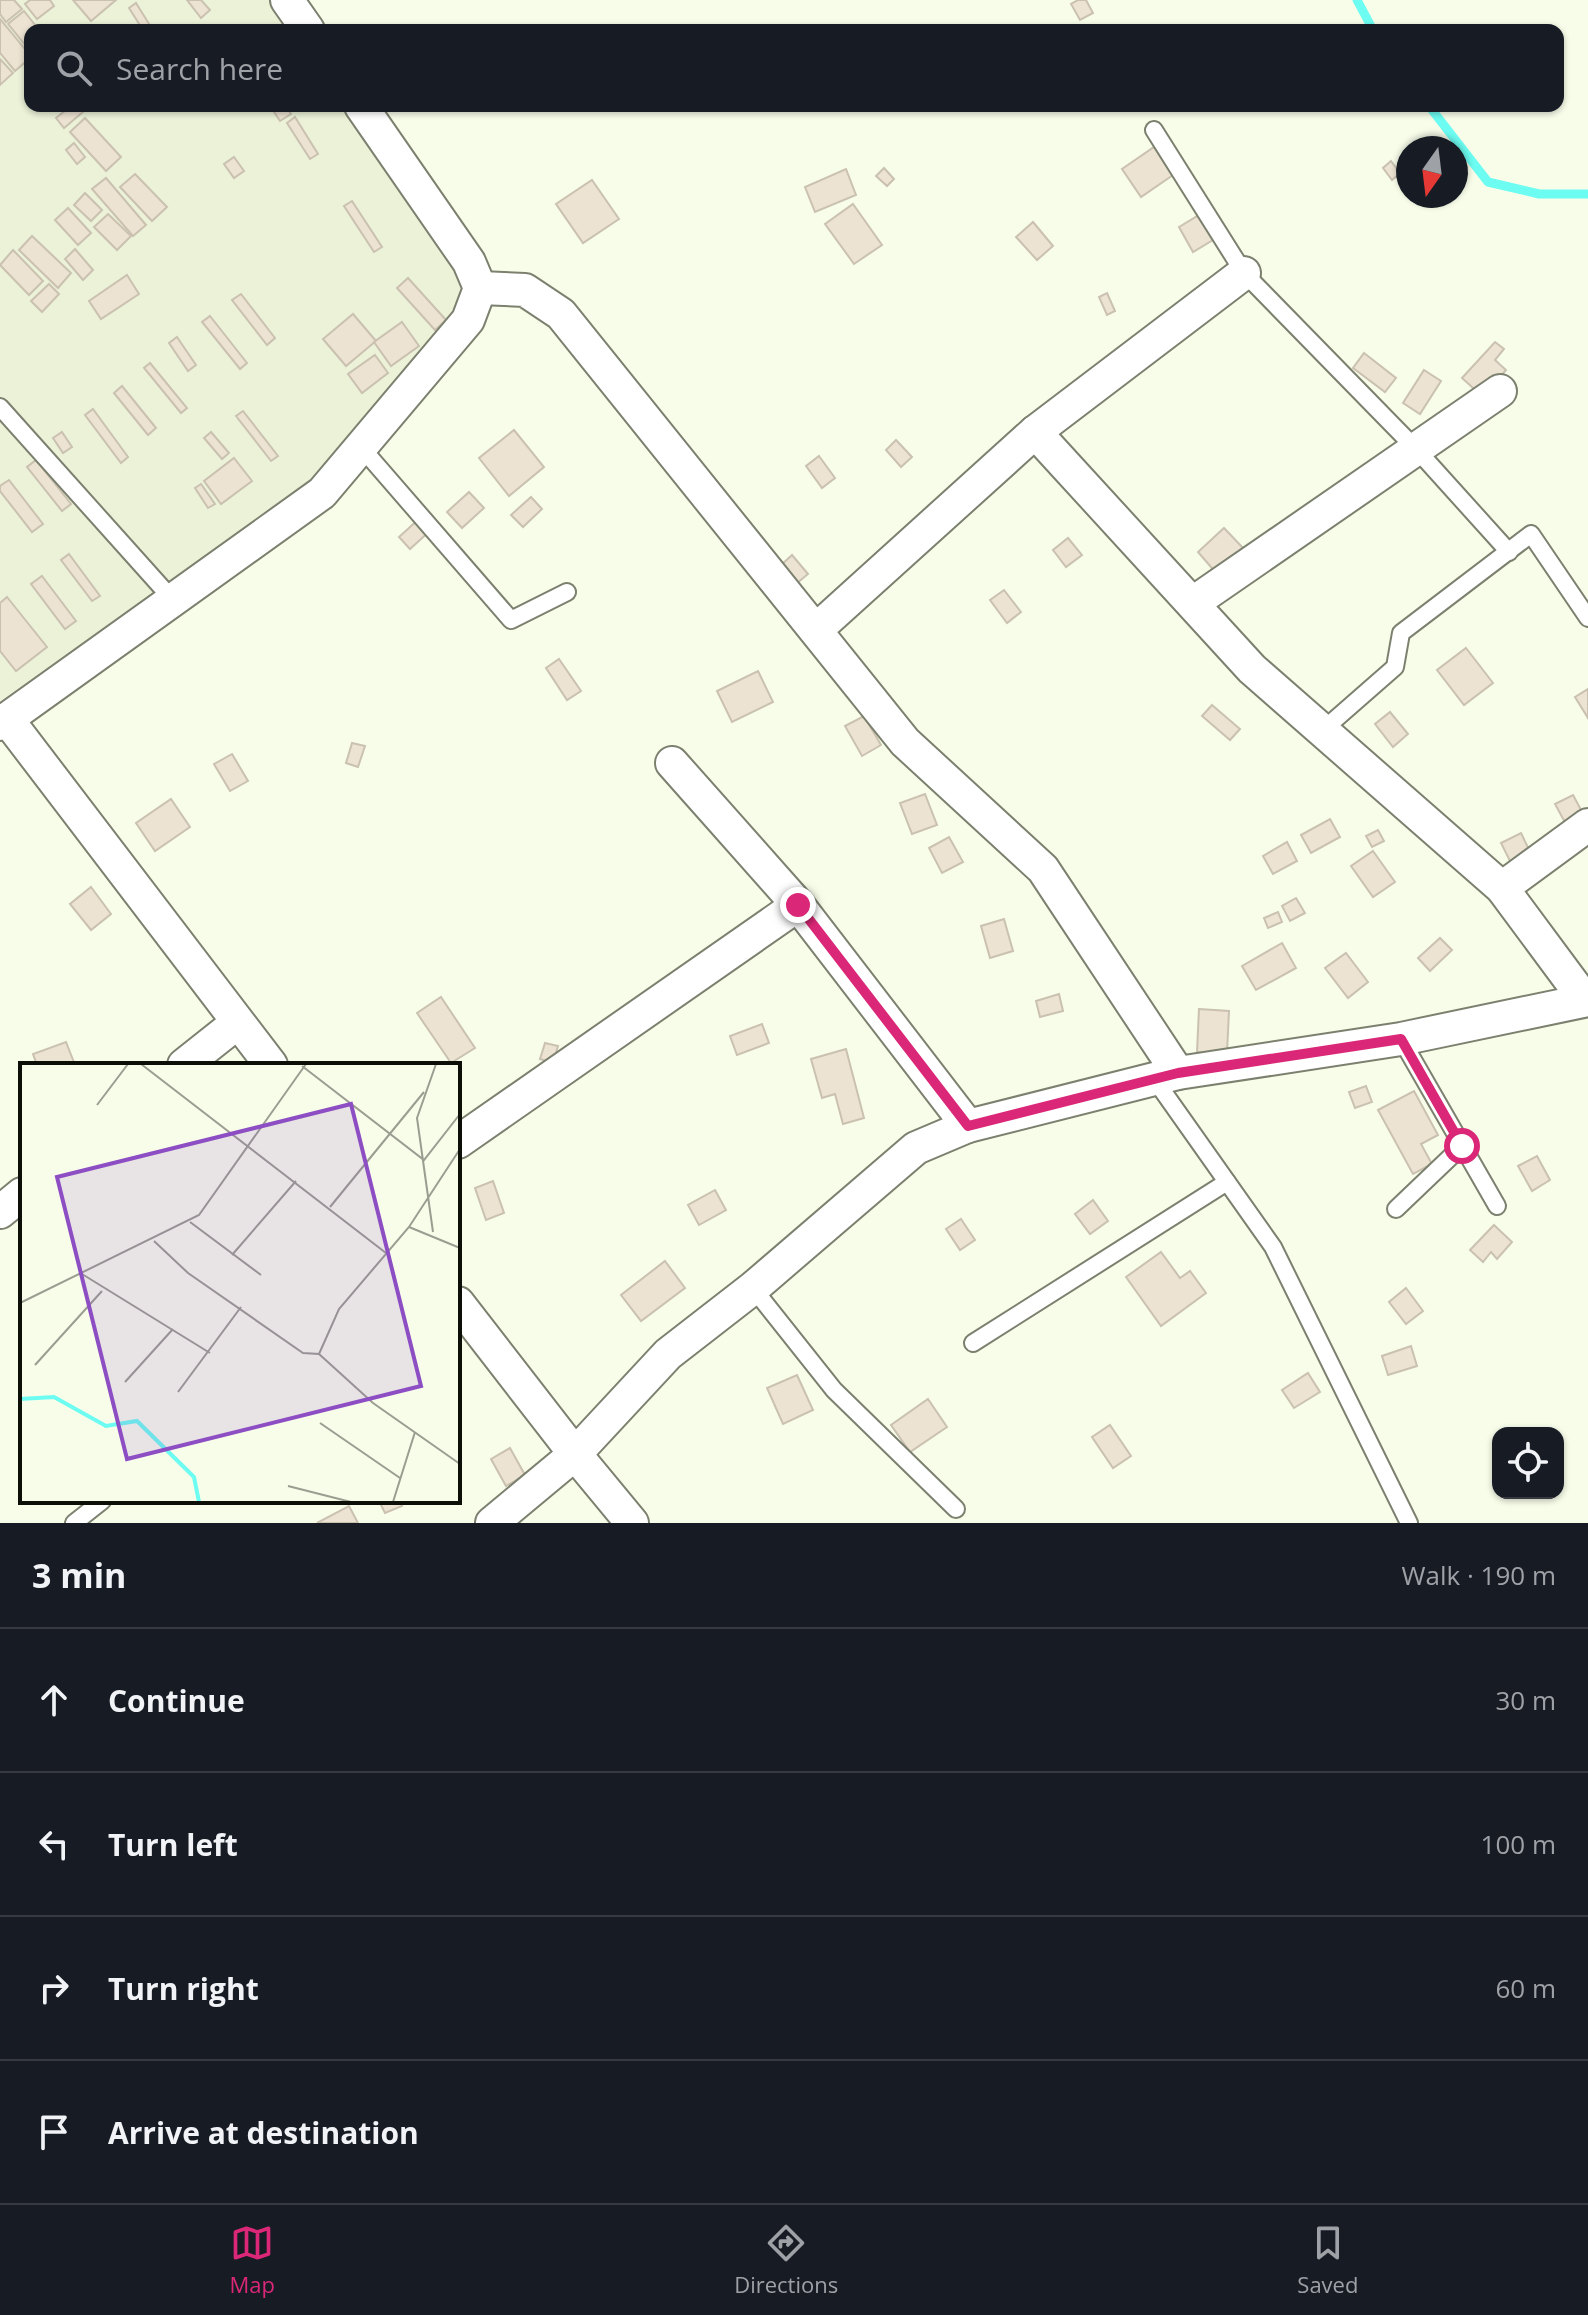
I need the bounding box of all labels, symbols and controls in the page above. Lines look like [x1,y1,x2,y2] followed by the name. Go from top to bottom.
[24,24,1564,112] search box
[52,46,96,90] icon: search
[116,48,283,89] text: Search here
[1396,136,1468,208] north arrow
[780,887,816,923] route end
[20,1063,460,1503] inset map
[1444,1128,1480,1164] route start
[1492,1427,1564,1499] map controls
[1492,1427,1564,1499] button: locate
[32,1552,126,1598] text: 3 min
[1402,1557,1556,1593] text: Walk · 190 m
[32,1678,76,1722] icon: ahead
[108,1680,245,1721] text: Continue
[1495,1682,1556,1718] text: 30 m
[32,1822,76,1866] icon: left
[108,1824,238,1865] text: Turn left
[1481,1826,1556,1862] text: 100 m
[32,1966,76,2010] icon: right
[108,1968,259,2009] text: Turn right
[1495,1970,1556,2006] text: 60 m
[32,2110,76,2154] icon: arrive
[108,2112,419,2153] text: Arrive at destination
[230,2221,275,2299] tab: Map
[734,2221,838,2299] tab: Directions
[1297,2221,1358,2299] tab: Saved

